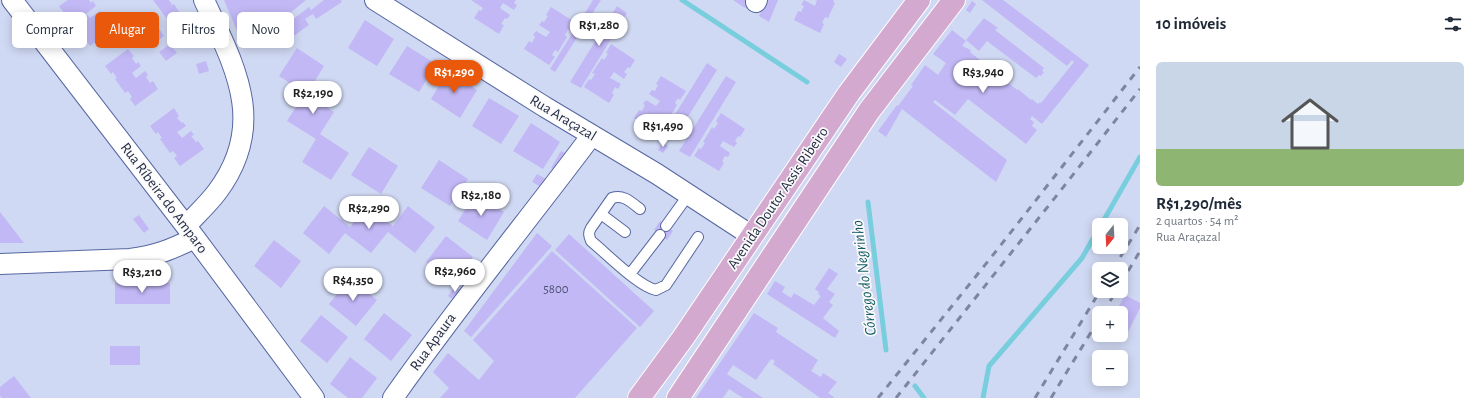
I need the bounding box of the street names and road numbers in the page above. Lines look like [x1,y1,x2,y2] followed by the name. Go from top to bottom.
[527,92,599,144] street label: Rua Araçazal
[725,124,831,272] street label: Avenida Doutor Assis Ribeiro
[118,140,210,256] street label: Rua Ríbeira do Amparo
[407,310,459,374] street label: Rua Apaura

